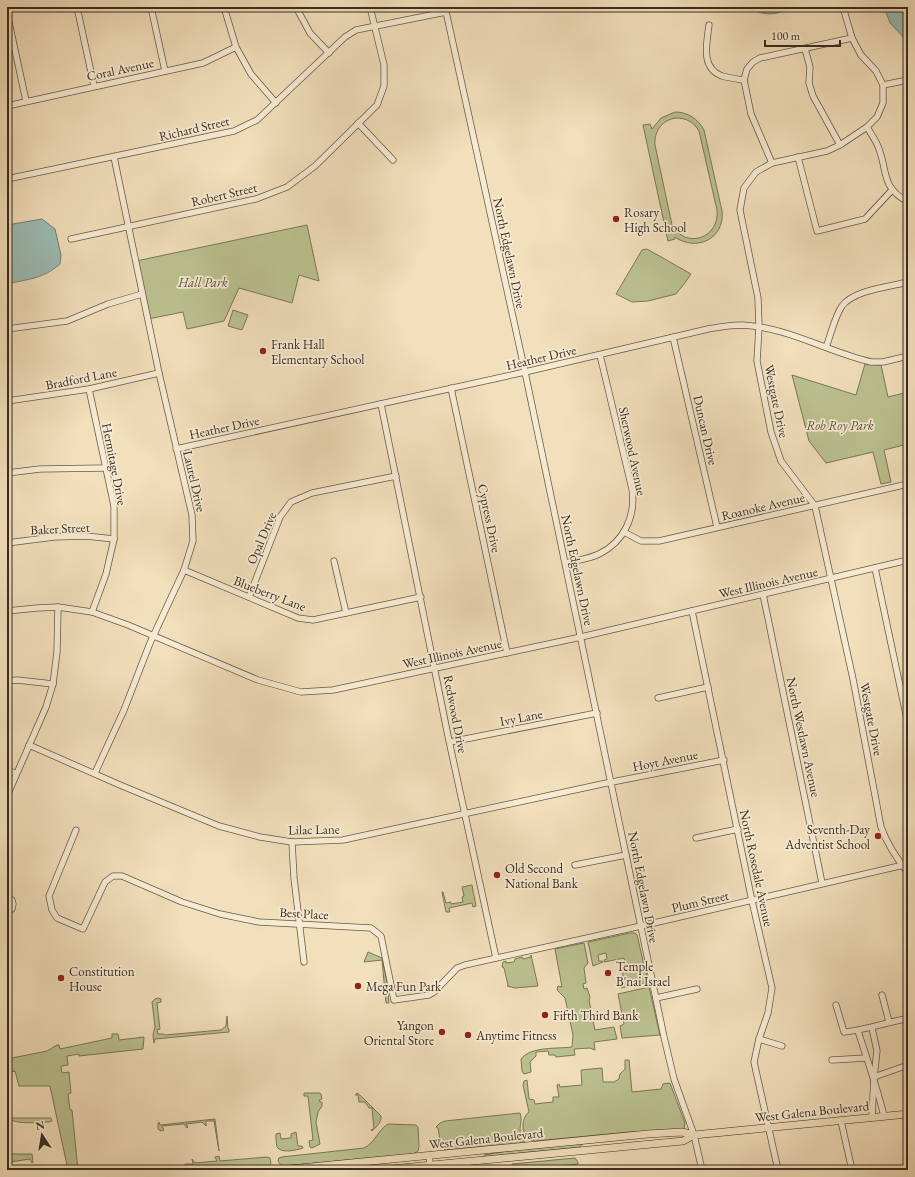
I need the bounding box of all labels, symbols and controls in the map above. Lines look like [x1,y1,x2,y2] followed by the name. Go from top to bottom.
[765,22,840,48] scale bar
[771,28,801,44] text: 100 m
[85,54,155,85] street label: Coral Avenue
[157,112,231,145] street label: Richard Street
[190,179,259,210] street label: Robert Street
[489,196,530,310] street label: North Edgelawn Drive
[624,204,687,236] place label: Rosary High School
[611,214,621,224] marker: Rosary High School
[177,274,228,291] park label: Hall Park
[271,336,364,368] place label: Frank Hall Elementary School
[504,341,578,374] street label: Heather Drive
[258,346,268,356] marker: Frank Hall Elementary School
[44,363,118,394] street label: Bradford Lane
[760,363,793,439] street label: Westgate Drive
[689,394,722,467] street label: Duncan Drive
[615,405,650,497] street label: Sherwood Avenue
[187,412,261,443] street label: Heather Drive
[806,417,874,434] park label: Rob Roy Park
[98,421,131,507] street label: Hermitage Drive
[179,449,210,513] street label: Laurel Drive
[474,482,505,554] street label: Cypress Drive
[720,489,806,524] street label: Roanoke Avenue
[243,510,280,567] street label: Opal Drive
[557,513,598,627] street label: North Edgelawn Drive
[30,518,90,539] street label: Baker Street
[717,563,819,602] street label: West Illinois Avenue
[231,572,308,615] street label: Blueberry Lane
[401,635,503,672] street label: West Illinois Avenue
[440,674,471,755] street label: Redwood Drive
[782,676,825,799] street label: North Westlawn Avenue
[856,681,887,757] street label: Westgate Drive
[498,705,544,730] street label: Ivy Lane
[631,746,699,775] street label: Hoyt Avenue
[736,808,777,928] street label: North Rosedale Avenue
[288,821,340,838] street label: Lilac Lane
[784,821,870,853] place label: Seventh-Day Adventist School
[624,830,663,944] street label: North Edgelawn Drive
[873,831,883,841] marker: Seventh-Day Adventist School
[505,860,579,892] place label: Old Second National Bank
[492,870,502,880] marker: Old Second National Bank
[670,887,730,916] street label: Plum Street
[279,904,329,923] street label: Best Place
[616,958,670,990] place label: Temple B'nai Israel
[69,963,135,995] place label: Constitution House
[603,968,613,978] marker: Temple B'nai Israel
[56,973,66,983] marker: Constitution House
[366,978,442,995] place label: Mega Fun Park
[353,981,363,991] marker: Mega Fun Park
[553,1007,639,1024] place label: Fifth Third Bank
[540,1010,550,1020] marker: Fifth Third Bank
[364,1017,434,1049] place label: Yangon Oriental Store
[437,1027,447,1037] marker: Yangon Oriental Store
[475,1027,556,1044] place label: Anytime Fitness
[463,1030,473,1040] marker: Anytime Fitness
[754,1097,870,1126] street label: West Galena Boulevard
[22,1115,62,1155] north arrow
[34,1117,46,1133] text: N
[428,1124,544,1153] street label: West Galena Boulevard

